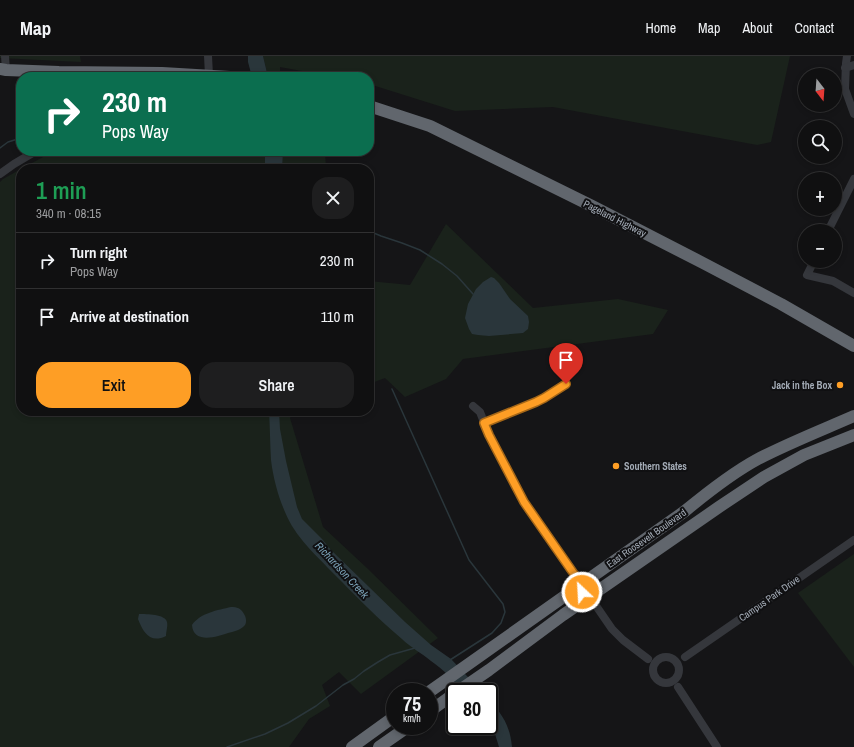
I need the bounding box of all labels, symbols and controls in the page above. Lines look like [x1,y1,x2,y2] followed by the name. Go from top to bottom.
[20,15,51,41] text: Map
[645,19,676,37] text: Home
[698,19,720,37] text: Map
[742,19,772,37] text: About
[794,19,834,37] text: Contact
[798,68,842,112] north arrow
[798,68,842,268] map controls
[102,83,167,121] text: 230 m
[36,88,88,140] icon: right
[102,119,169,144] text: Pops Way
[798,120,842,164] button: search
[798,172,842,216] button: +
[36,174,87,206] text: 1 min
[312,177,354,219] button: close
[581,197,649,240] street label: Pageland Highway
[36,205,101,222] text: 340 m · 08:15
[798,224,842,268] button: −
[70,242,127,263] text: Turn right
[36,250,58,272] icon: right
[320,250,354,271] text: 230 m
[70,263,118,280] text: Pops Way
[36,306,58,328] icon: arrive
[70,306,189,327] text: Arrive at destination
[321,306,354,327] text: 110 m
[549,343,583,384] pin
[555,349,577,371] icon: arrive
[36,362,191,408] button: Exit
[199,362,354,408] button: Share
[772,379,832,392] place label: Jack in the Box
[835,380,845,390] marker: Jack in the Box
[624,460,687,473] place label: Southern States
[611,461,621,471] marker: Southern States
[604,506,689,571] street label: East Roosevelt Boulevard
[312,539,372,602] water label: Richardson Creek
[561,571,603,613] position arrow
[736,572,803,624] street label: Campus Park Drive
[446,683,498,735] speed limit sign: 80
[403,690,421,717] text: 75
[403,712,421,725] text: km/h

